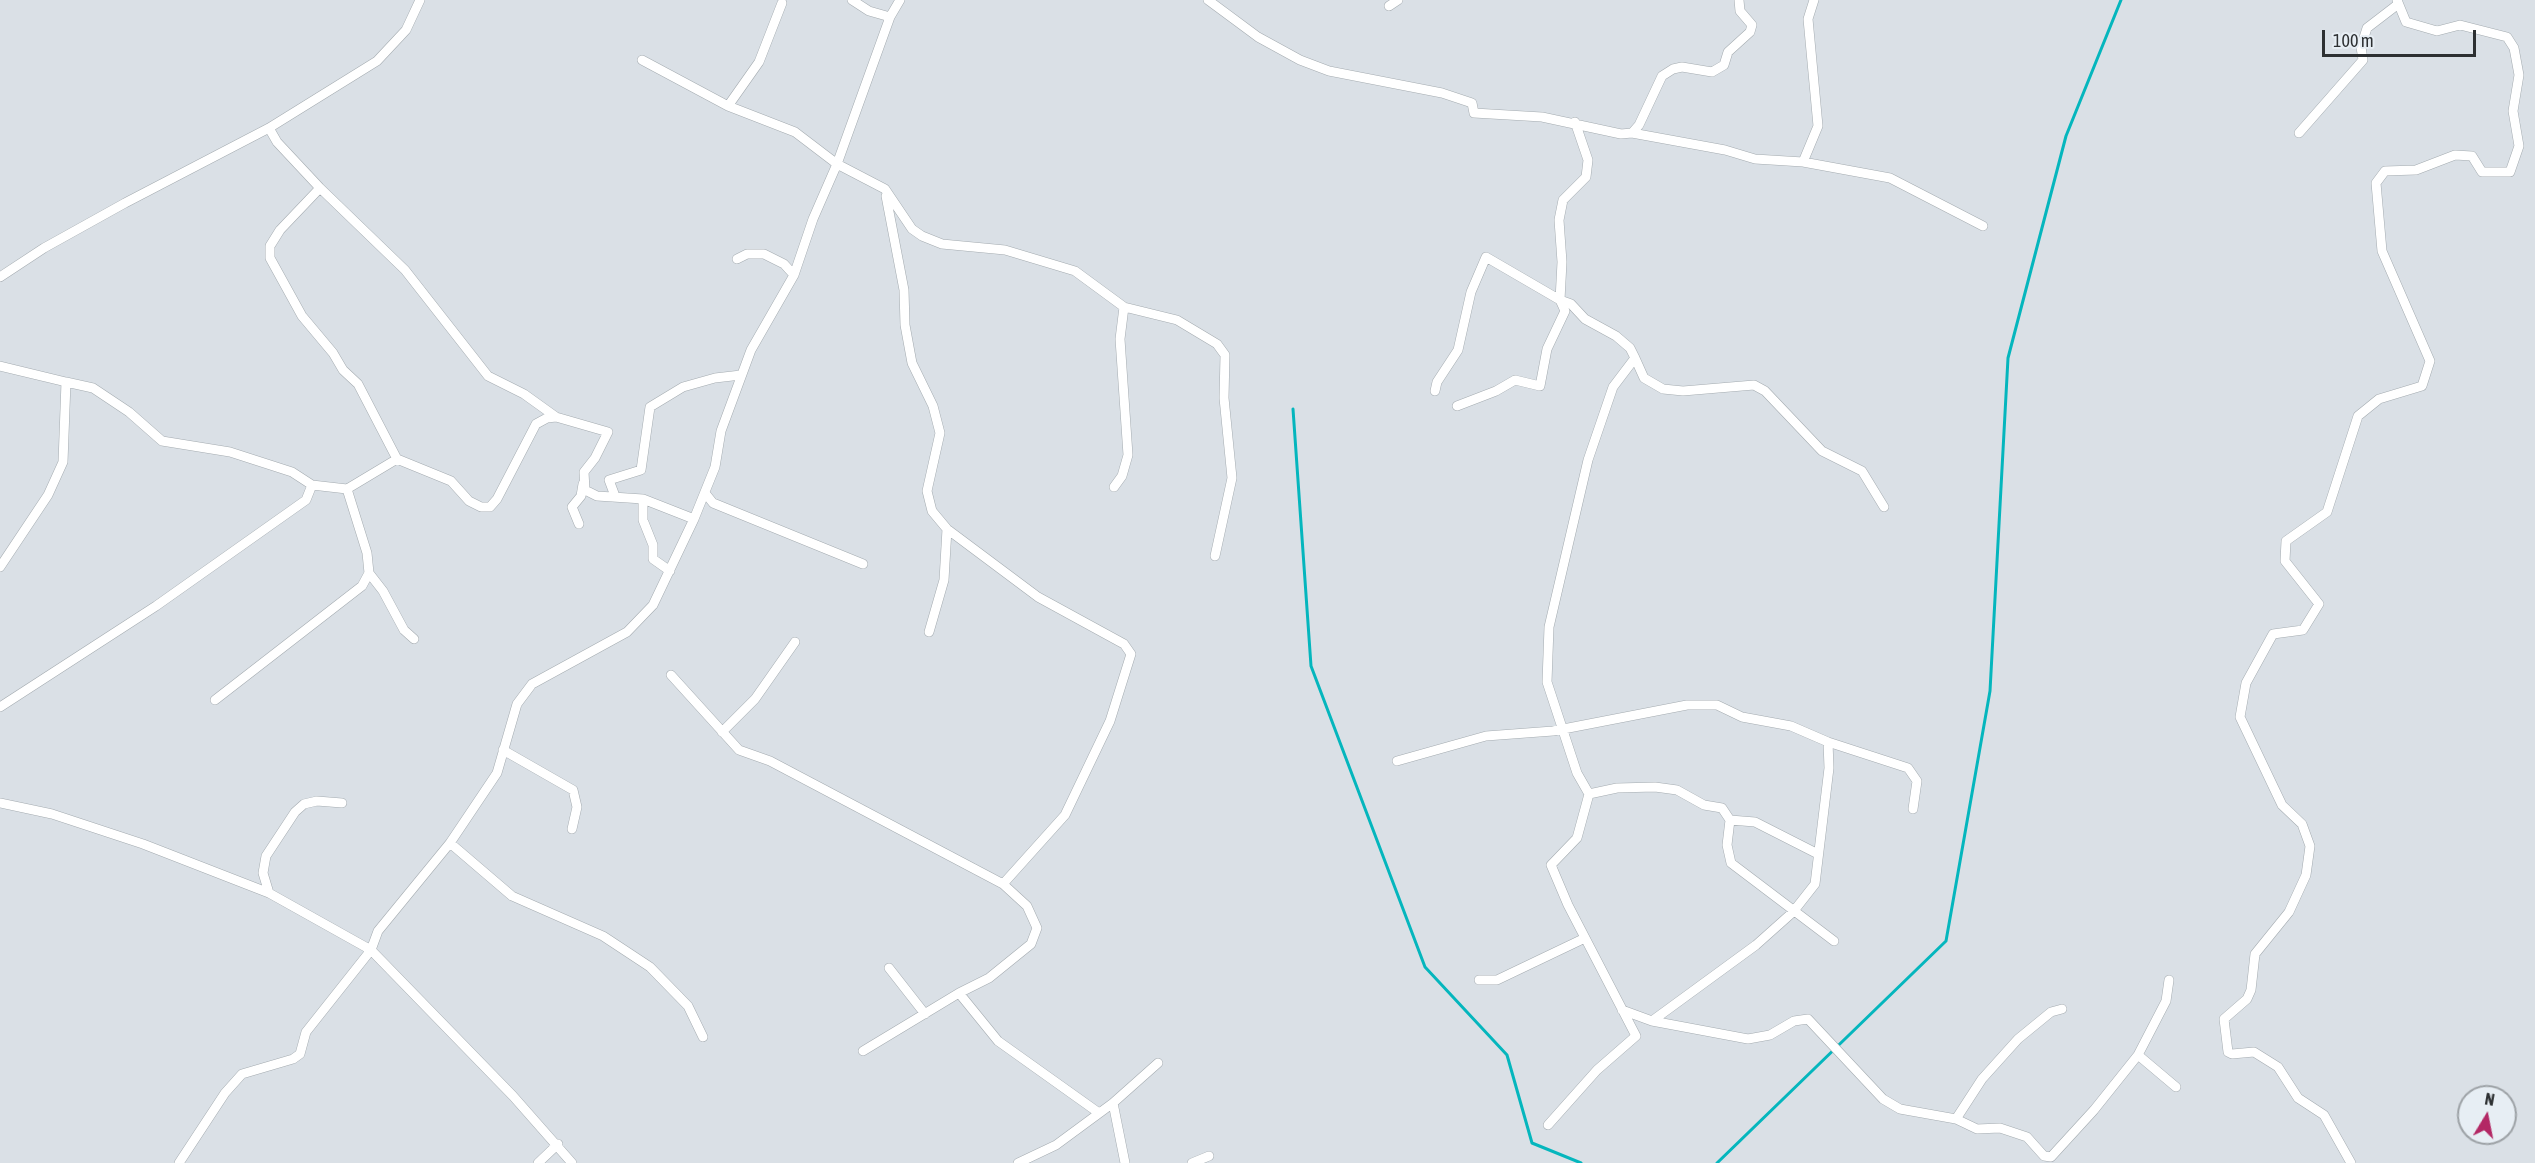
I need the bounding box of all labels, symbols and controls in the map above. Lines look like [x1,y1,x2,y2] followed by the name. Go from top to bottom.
[2325,18,2480,56] scale bar
[2333,30,2374,51] text: 100 m
[2457,1085,2517,1145] north arrow
[2484,1090,2496,1109] text: N

